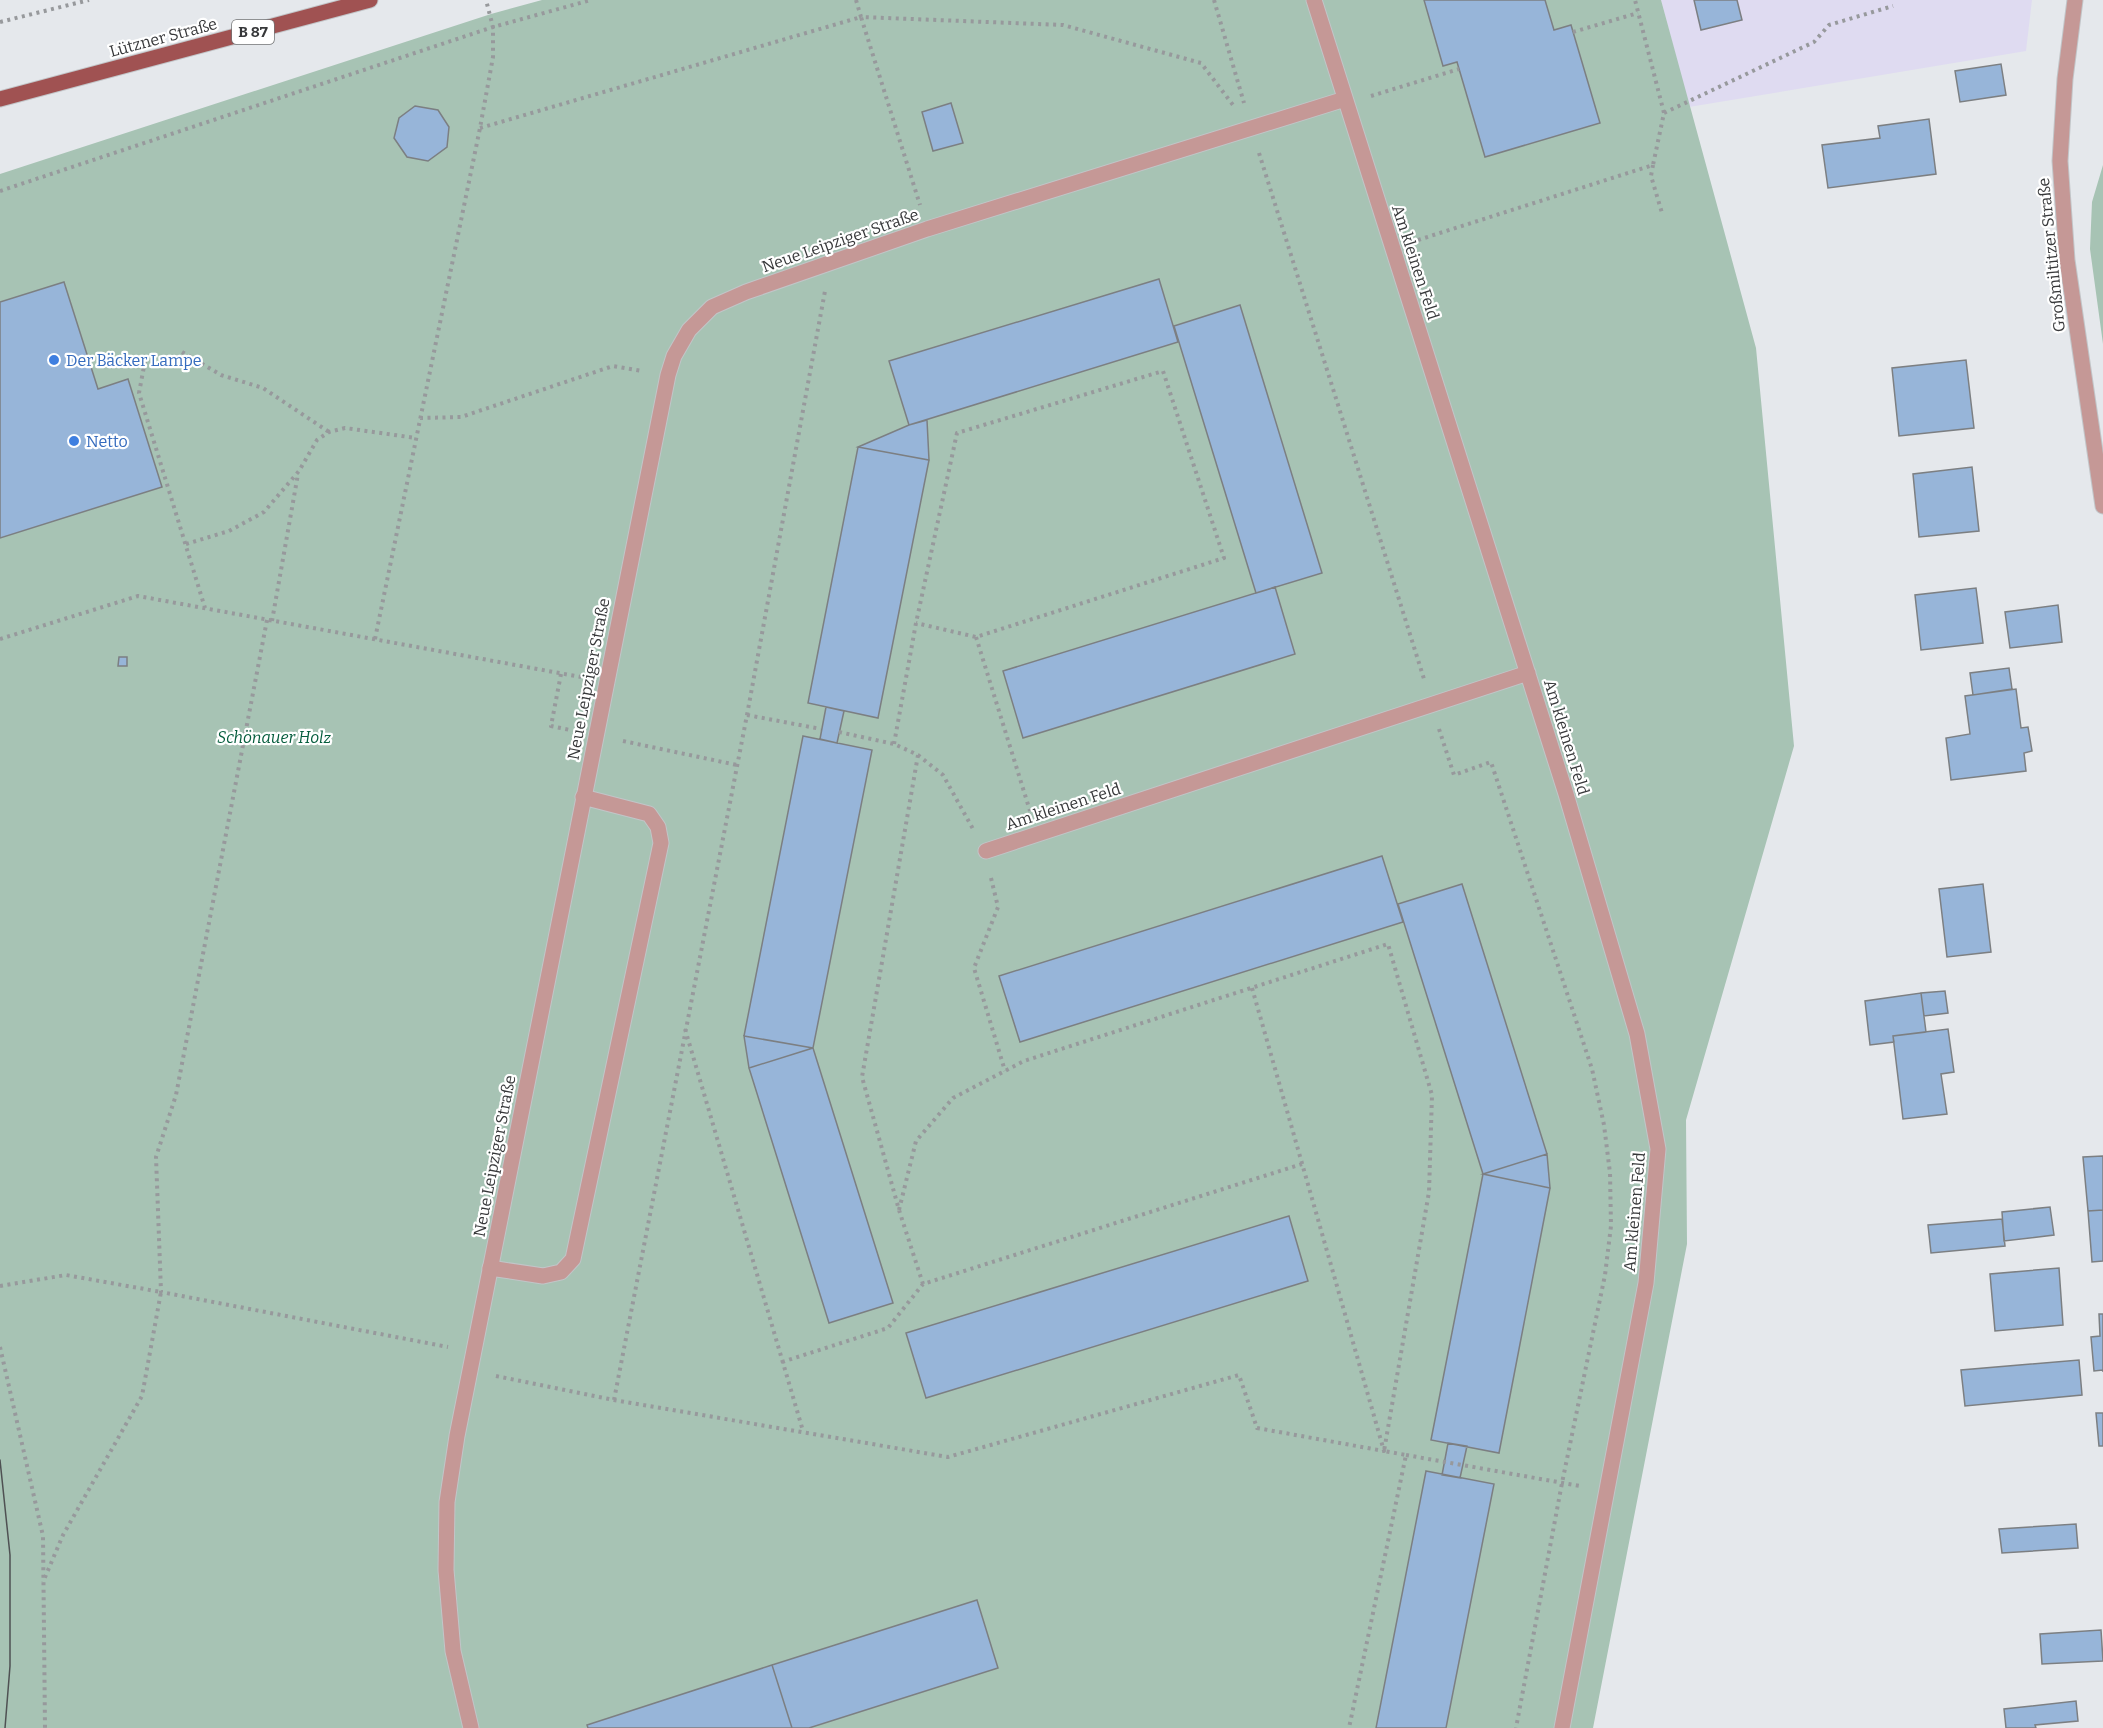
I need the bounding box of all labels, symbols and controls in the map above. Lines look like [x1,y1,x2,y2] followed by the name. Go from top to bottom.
[107,14,219,61] street label: Lützner Straße
[232,20,274,44] road number: B 87
[2034,177,2069,333] street label: Großmiltitzer Straße
[1388,202,1443,323] street label: Am kleinen Feld
[759,205,921,276] street label: Neue Leipziger Straße
[66,351,202,370] place label: Der Bäcker Lampe
[47,353,61,367] marker: Der Bäcker Lampe
[86,432,128,451] place label: Netto
[67,434,81,448] marker: Netto
[563,597,614,762] street label: Neue Leipziger Straße
[1540,677,1593,798] street label: Am kleinen Feld
[217,728,331,747] park label: Schönauer Holz
[1003,779,1124,834] street label: Am kleinen Feld
[469,1074,520,1239] street label: Neue Leipziger Straße
[1620,1151,1649,1273] street label: Am kleinen Feld

